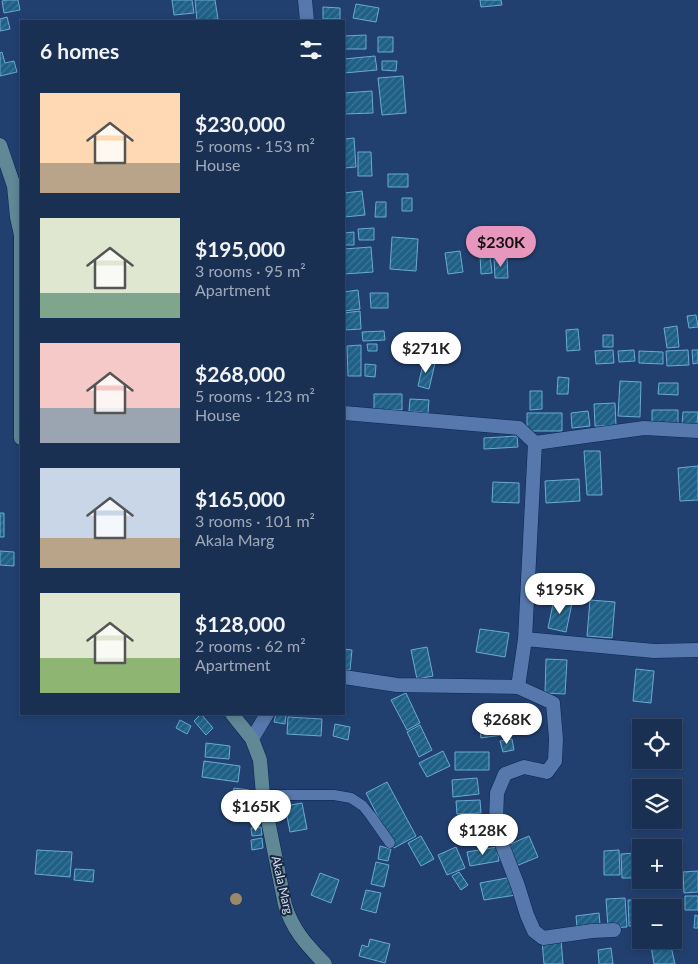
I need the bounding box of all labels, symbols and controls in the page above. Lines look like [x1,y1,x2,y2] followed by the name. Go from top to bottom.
[297,36,325,64] icon: filters
[40,38,119,63] text: 6 homes
[195,111,285,136] text: $230,000
[80,113,140,173] icon: home
[195,136,315,155] text: 5 rooms · 153 m²
[195,155,240,174] text: House
[466,226,536,268] pin: $230K
[477,232,525,251] text: $230K
[195,236,285,261] text: $195,000
[80,238,140,298] icon: home
[195,261,306,280] text: 3 rooms · 95 m²
[195,280,270,299] text: Apartment
[391,332,461,374] pin: $271K
[402,338,450,357] text: $271K
[195,361,285,386] text: $268,000
[80,363,140,423] icon: home
[195,386,315,405] text: 5 rooms · 123 m²
[195,405,240,424] text: House
[195,486,285,511] text: $165,000
[80,488,140,548] icon: home
[195,511,315,530] text: 3 rooms · 101 m²
[195,530,274,549] text: Akala Marg
[525,572,595,615] pin: $195K
[536,579,584,598] text: $195K
[195,611,285,636] text: $128,000
[80,613,140,673] icon: home
[195,636,306,655] text: 2 rooms · 62 m²
[195,655,270,674] text: Apartment
[472,702,542,745] pin: $268K
[483,709,531,728] text: $268K
[632,719,682,949] map controls
[632,719,682,769] button: locate
[632,779,682,829] button: layers
[221,790,291,832] pin: $165K
[232,796,280,815] text: $165K
[448,814,518,856] pin: $128K
[459,820,507,839] text: $128K
[632,839,682,889] button: +
[268,854,296,916] street label: Akala Marg
[632,899,682,949] button: −

